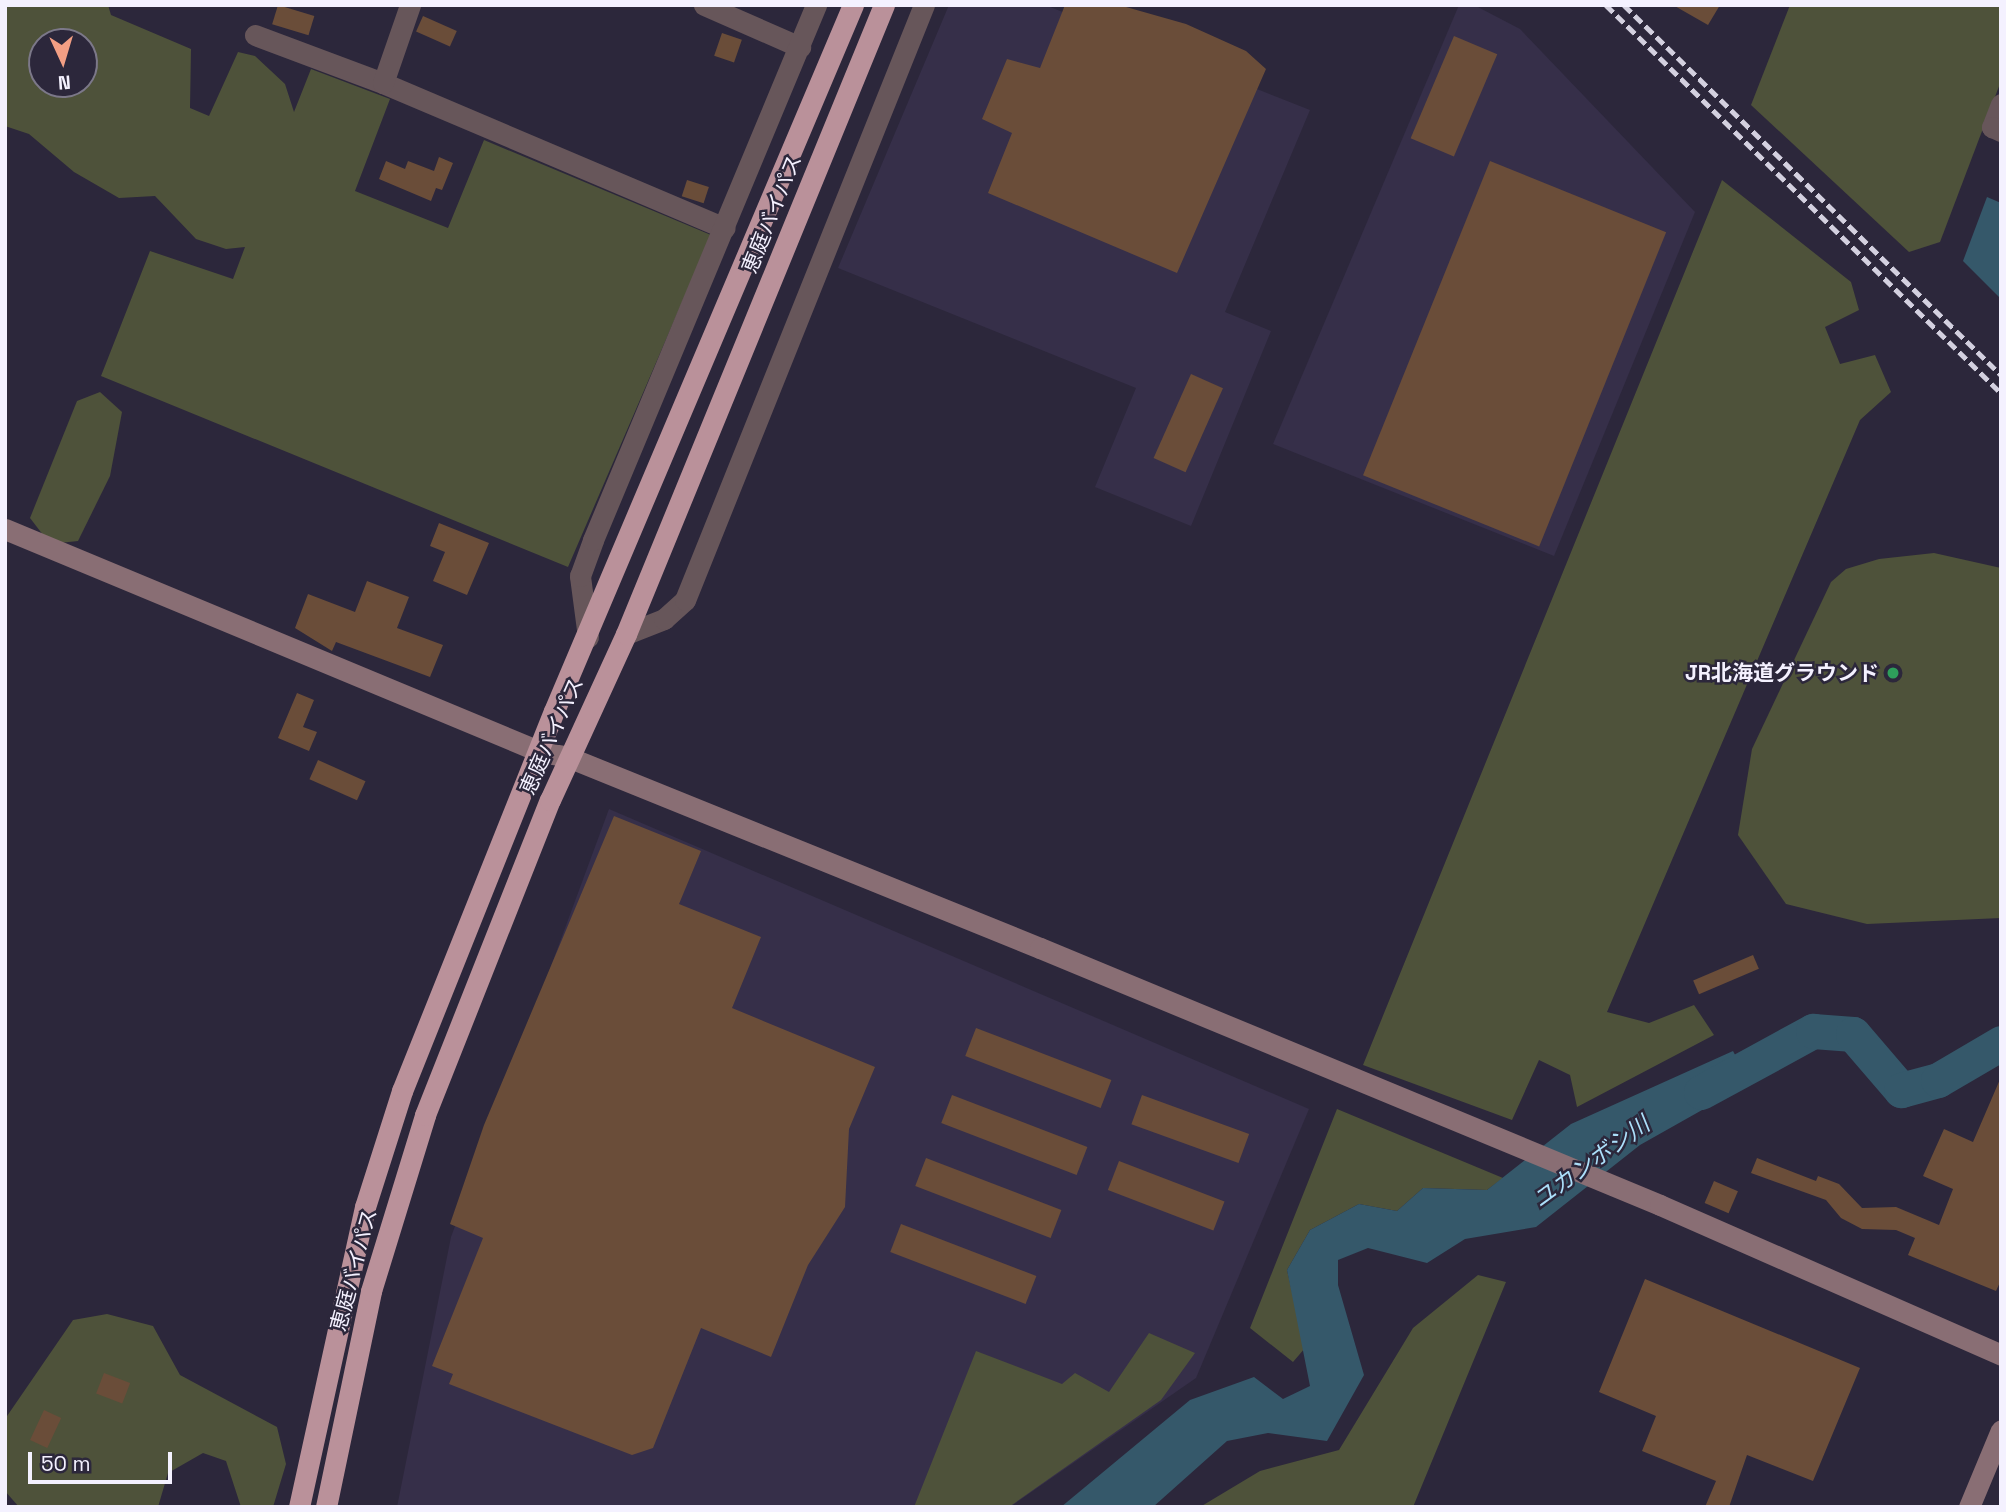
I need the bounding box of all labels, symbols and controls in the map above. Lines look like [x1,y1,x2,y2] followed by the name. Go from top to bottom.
[28,28,98,98] north arrow
[57,70,72,95] text: N
[737,151,807,277] street label: 恵庭バイパス
[1685,660,1879,686] place label: JR北海道グラウンド
[1885,665,1901,681] marker: JR北海道グラウンド
[515,673,589,799] street label: 恵庭バイパス
[1527,1110,1655,1214] water label: ユカンボシ川
[326,1206,382,1334] street label: 恵庭バイパス
[32,1438,175,1482] scale bar
[41,1450,91,1477] text: 50 m

